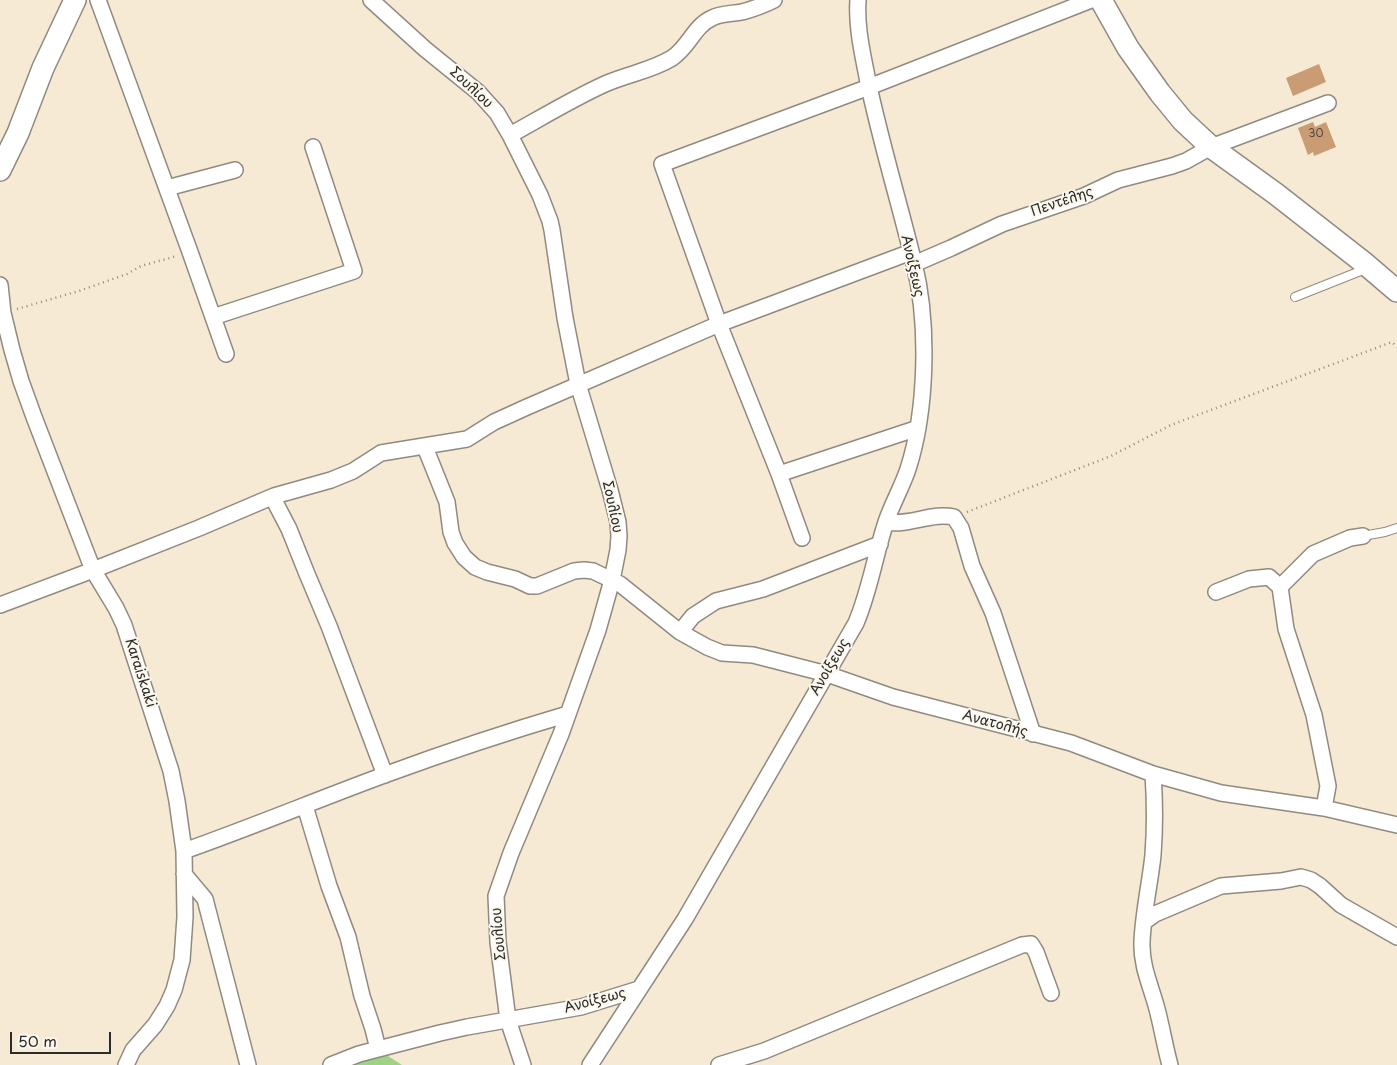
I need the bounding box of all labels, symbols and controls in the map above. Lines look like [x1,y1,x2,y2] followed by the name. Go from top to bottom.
[446,64,496,112] street label: Σουλίου
[1308,127,1324,141] house number: 30
[1029,184,1095,220] street label: Πεντέλης
[897,233,927,299] street label: Ανοίξεως
[598,479,626,535] street label: Σουλίου
[121,636,159,710] street label: Karaiskaki
[807,636,853,698] street label: Ανοίξεως
[961,707,1029,741] street label: Ανατολής
[488,907,510,961] street label: Σουλίου
[562,985,628,1017] street label: Ανοίξεως
[12,1022,114,1054] scale bar
[18,1029,57,1052] text: 50 m

